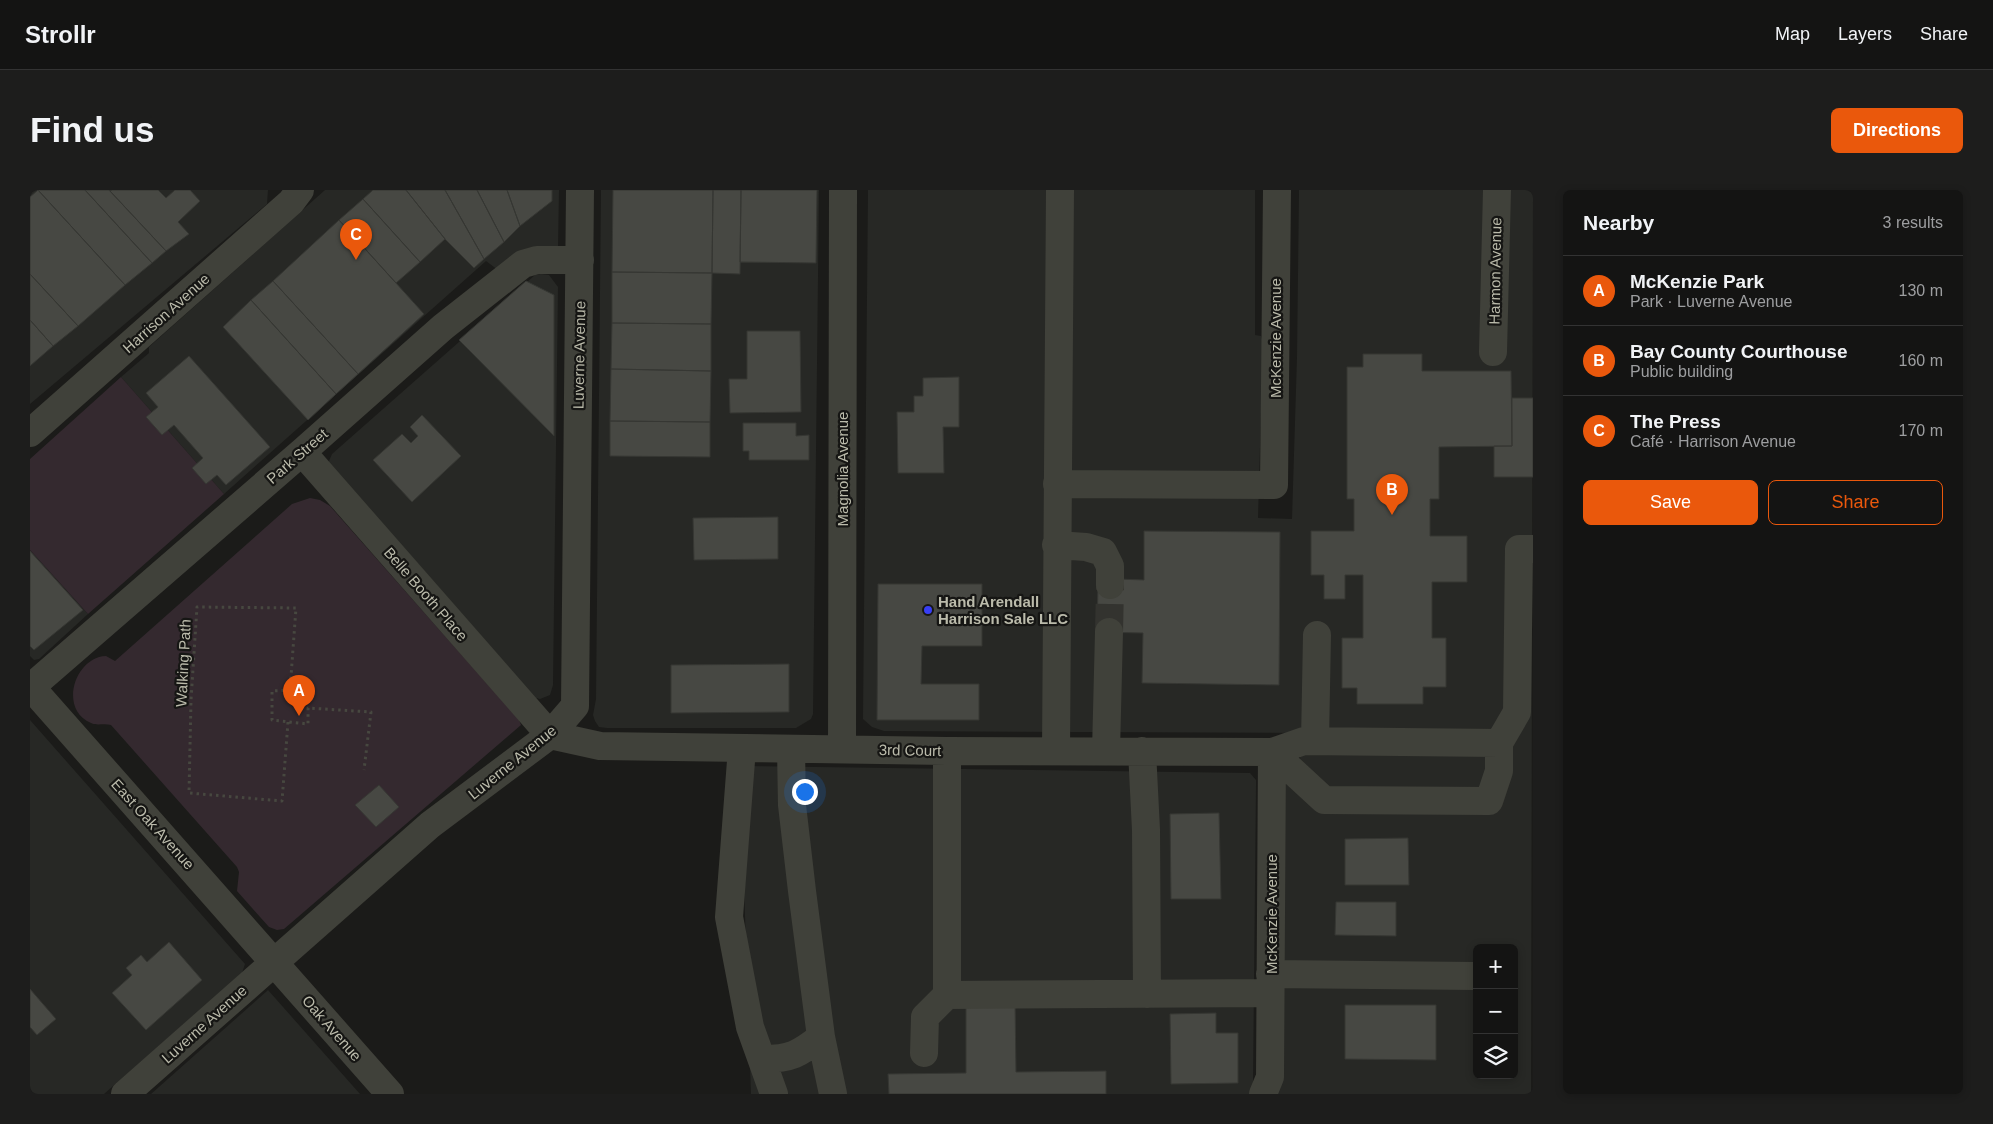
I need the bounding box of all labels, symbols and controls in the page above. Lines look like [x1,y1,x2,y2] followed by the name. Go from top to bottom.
[25,21,96,48] text: Strollr
[1775,24,1810,44] text: Map
[1838,24,1892,44] text: Layers
[1920,24,1968,44] text: Share
[1831,108,1963,153] button: Directions
[30,110,154,149] text: Find us
[1583,211,1654,234] text: Nearby
[1883,214,1943,231] text: 3 results
[1486,217,1504,325] street label: Harmon Avenue
[340,219,372,260] pin: C
[119,270,213,356] street label: Harrison Avenue
[1630,271,1764,292] text: McKenzie Park
[1267,278,1284,398] street label: McKenzie Avenue
[1593,282,1605,299] text: A
[1899,282,1943,299] text: 130 m
[1630,293,1792,310] text: Park · Luverne Avenue
[570,301,588,409] street label: Luverne Avenue
[1630,341,1847,362] text: Bay County Courthouse
[1593,352,1605,369] text: B
[1899,352,1943,369] text: 160 m
[1630,363,1733,380] text: Public building
[1630,411,1721,432] text: The Press
[834,412,851,526] street label: Magnolia Avenue
[1593,422,1605,439] text: C
[1899,422,1943,439] text: 170 m
[263,424,332,487] street label: Park Street
[1630,433,1796,450] text: Café · Harrison Avenue
[1376,474,1408,515] pin: B
[1583,480,1758,525] button: Save
[1768,480,1943,525] button: Share
[381,544,471,644] street label: Belle Booth Place
[938,593,1068,627] place label: Hand Arendall Harrison Sale LLC
[922,604,934,616] marker: Hand Arendall Harrison Sale LLC
[172,619,194,707] street label: Walking Path
[283,675,315,716] pin: A
[465,721,559,803] street label: Luverne Avenue
[879,741,942,759] street label: 3rd Court
[108,775,198,873] street label: East Oak Avenue
[792,779,818,805] your location
[1263,854,1280,974] street label: McKenzie Avenue
[1473,944,1518,1079] map controls
[1473,944,1518,989] button: +
[158,981,250,1067] street label: Luverne Avenue
[1473,989,1518,1034] button: −
[299,992,365,1064] street label: Oak Avenue
[1473,1034,1518,1079] button: layers

